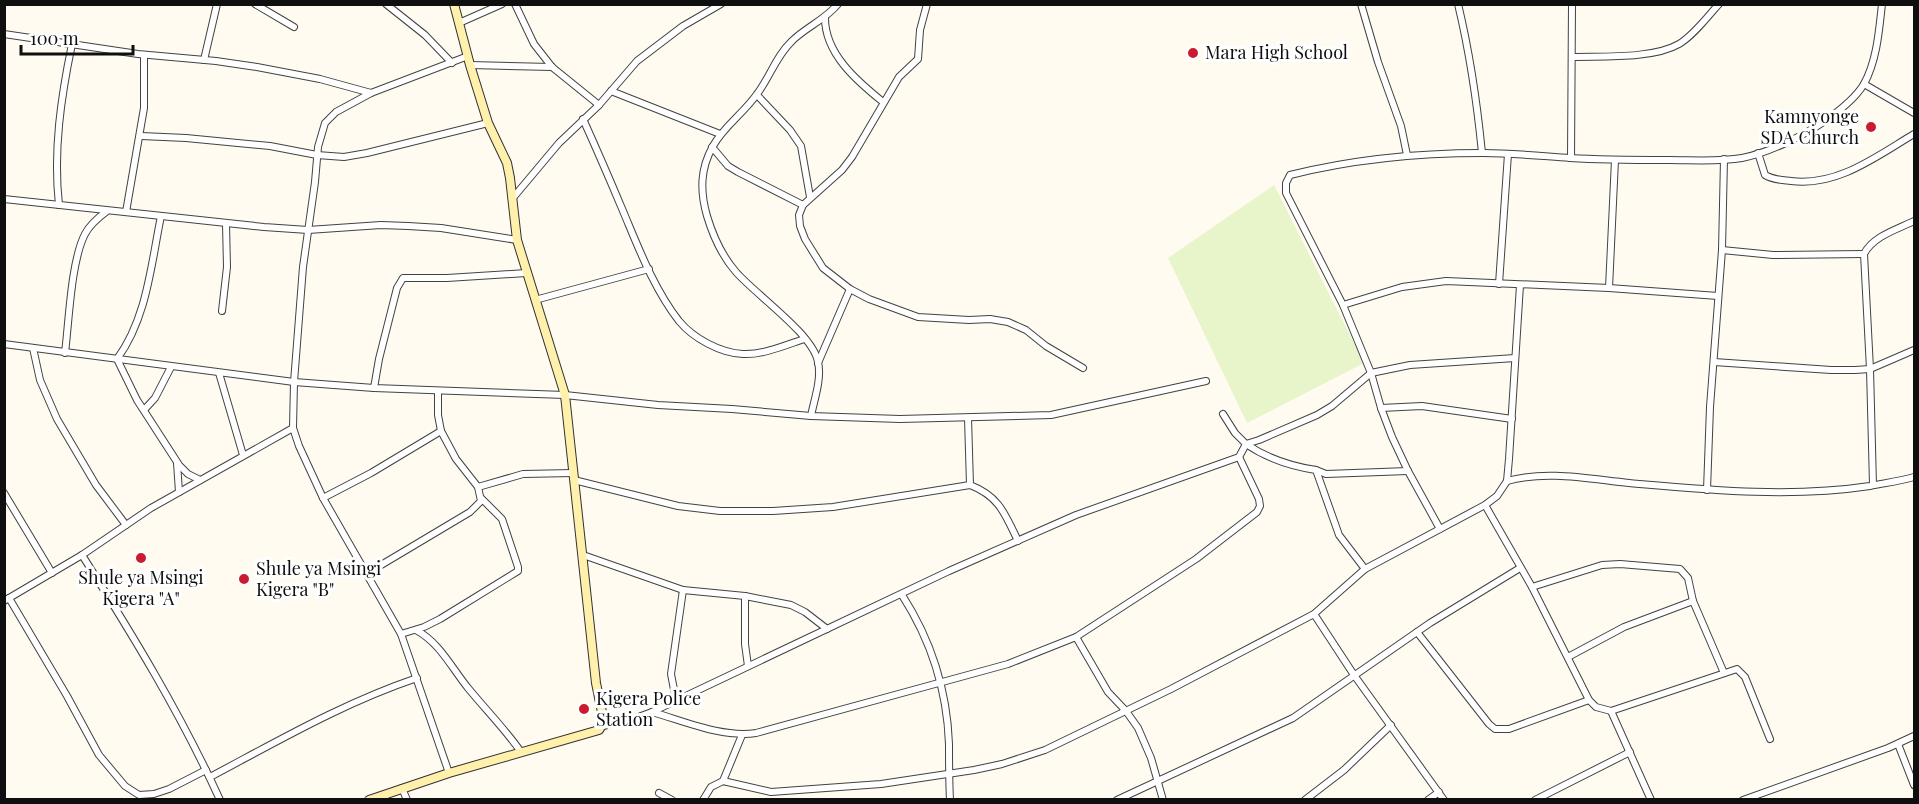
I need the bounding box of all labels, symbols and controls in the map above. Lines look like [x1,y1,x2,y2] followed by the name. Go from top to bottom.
[21,18,134,56] scale bar
[30,26,79,50] text: 100 m
[1205,40,1348,64] place label: Mara High School
[1186,46,1200,60] marker: Mara High School
[1760,104,1859,149] place label: Kamnyonge SDA Church
[1864,120,1878,134] marker: Kamnyonge SDA Church
[134,551,148,565] marker: Shule ya Msingi Kigera "A"
[256,556,381,601] place label: Shule ya Msingi Kigera "B"
[78,565,204,610] place label: Shule ya Msingi Kigera "A"
[237,572,251,586] marker: Shule ya Msingi Kigera "B"
[596,686,701,731] place label: Kigera Police Station
[577,702,591,716] marker: Kigera Police Station

